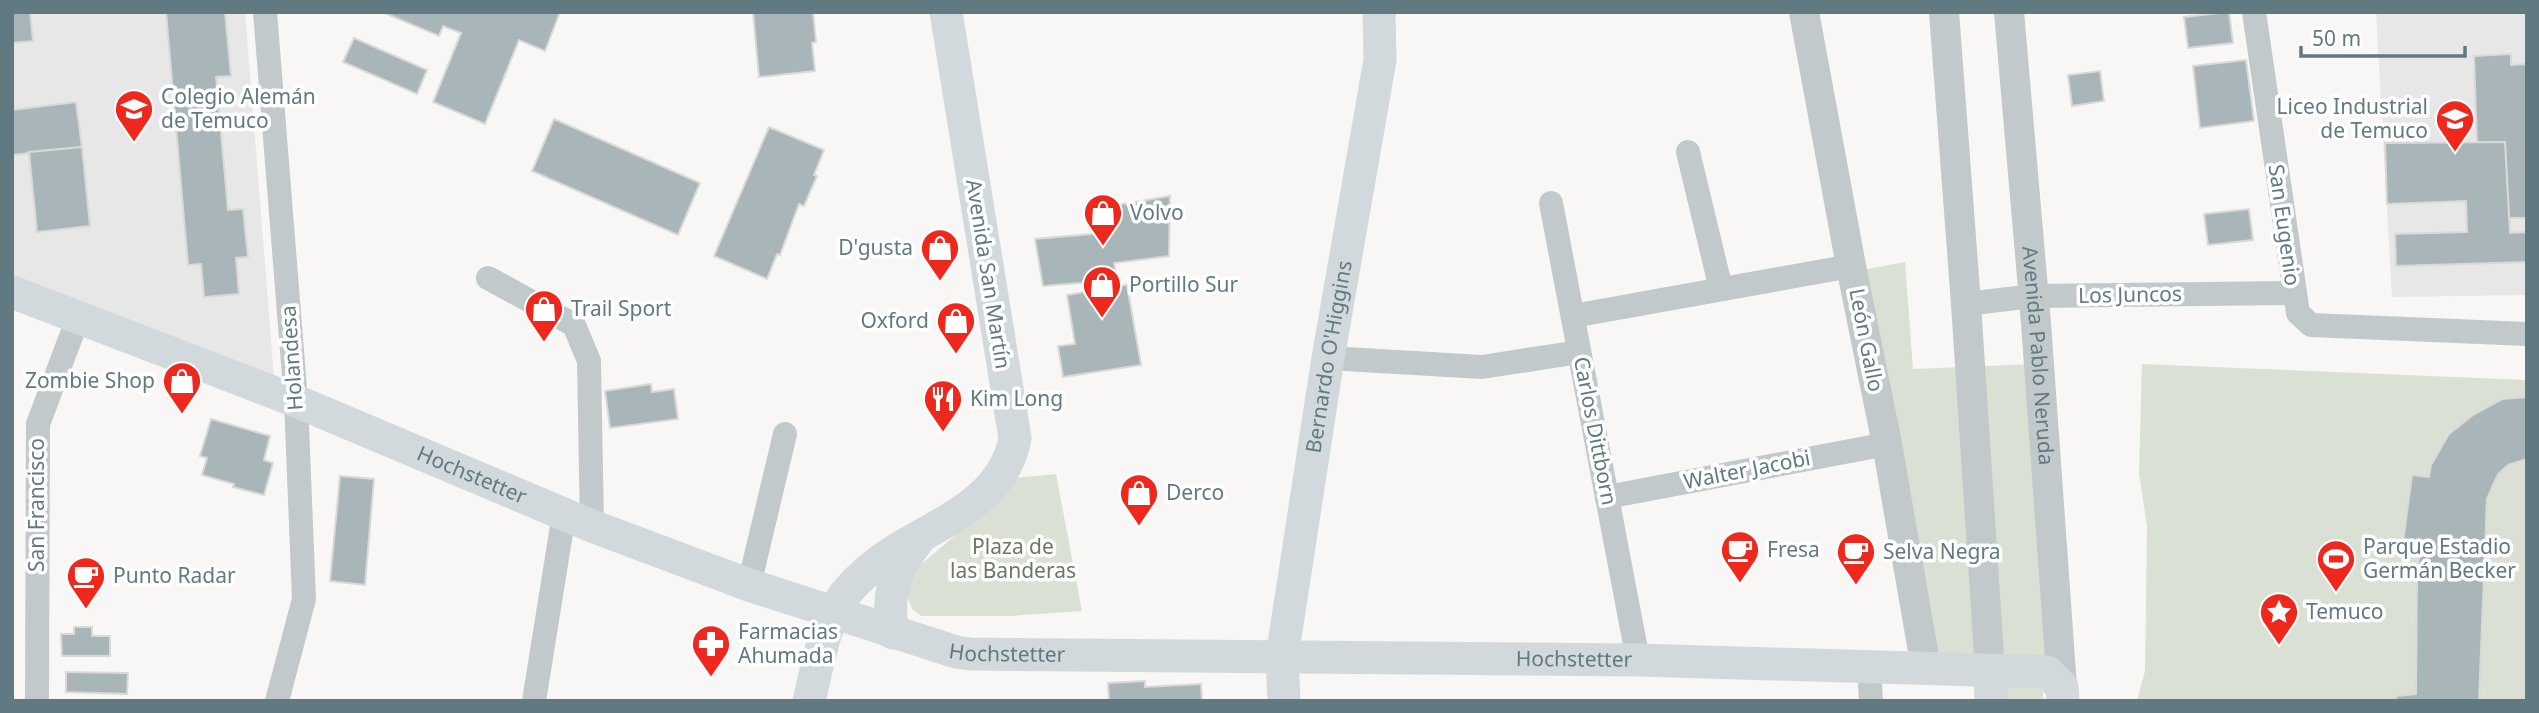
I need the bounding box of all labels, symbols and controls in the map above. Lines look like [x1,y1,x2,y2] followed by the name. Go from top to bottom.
[2301,14,2466,58] scale bar
[2312,24,2361,52] text: 50 m
[161,82,316,134] place label: Colegio Alemán de Temuco
[113,88,155,143] school or university icon: Colegio Alemán de Temuco
[2277,92,2428,144] place label: Liceo Industrial de Temuco
[2434,98,2476,153] school or university icon: Liceo Industrial de Temuco
[2263,162,2307,287] street label: San Eugenio
[960,177,1018,371] street label: Avenida San Martín
[1082,192,1124,247] shop icon: Volvo
[1130,198,1184,226] place label: Volvo
[919,227,961,282] shop icon: D'gusta
[838,233,913,261] place label: D'gusta
[2016,245,2061,466] street label: Avenida Pablo Neruda
[1299,258,1358,455] street label: Bernardo O'Higgins
[1081,264,1123,319] shop icon: Portillo Sur
[1129,270,1239,298] place label: Portillo Sur
[2078,279,2182,309] street label: Los Juncos
[1843,286,1891,394] street label: León Gallo
[523,288,565,343] shop icon: Trail Sport
[571,294,672,322] place label: Trail Sport
[935,300,977,355] shop icon: Oxford
[273,305,309,411] street label: Holandesa
[860,306,929,334] place label: Oxford
[1568,354,1624,507] street label: Carlos Dittborn
[161,360,203,415] shop icon: Zombie Shop
[25,366,155,394] place label: Zombie Shop
[922,378,964,433] restaurant icon: Kim Long
[970,384,1063,412] place label: Kim Long
[22,438,50,572] street label: San Francisco
[413,439,532,510] street label: Hochstetter
[1681,443,1813,495] street label: Walter Jacobi
[1118,472,1160,527] shop icon: Derco
[1166,478,1224,506] place label: Derco
[1719,529,1761,584] cafe icon: Fresa
[1835,531,1877,586] cafe icon: Selva Negra
[950,532,1076,584] park label: Plaza de las Banderas
[2363,532,2516,584] place label: Parque Estadio Germán Becker
[1767,535,1820,563] place label: Fresa
[1883,537,2000,565] place label: Selva Negra
[2315,538,2357,593] sports icon: Parque Estadio Germán Becker
[65,555,107,610] cafe icon: Punto Radar
[113,561,236,589] place label: Punto Radar
[2258,591,2300,646] place icon: Temuco
[2306,597,2383,625] place label: Temuco
[738,617,838,669] place label: Farmacias Ahumada
[690,623,732,678] pharmacy icon: Farmacias Ahumada
[947,636,1066,668] street label: Hochstetter
[1516,644,1633,673] street label: Hochstetter

